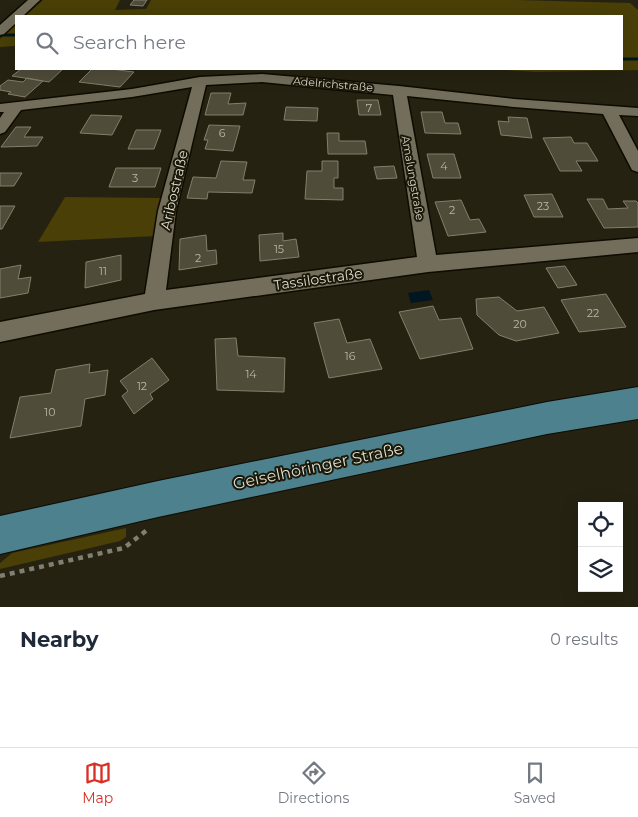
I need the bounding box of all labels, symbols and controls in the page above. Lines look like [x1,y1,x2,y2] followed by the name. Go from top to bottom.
[15,15,623,70] search box
[33,29,61,57] icon: search
[73,31,186,54] text: Search here
[293,74,374,94] street label: Adelrichstraße
[366,101,372,115] house number: 7
[219,126,226,140] house number: 6
[399,135,427,222] street label: Amalungstraße
[156,148,192,232] street label: Aribostraße
[440,159,448,173] house number: 4
[132,171,138,185] house number: 3
[537,199,549,213] house number: 23
[449,203,455,217] house number: 2
[274,242,284,256] house number: 15
[195,251,201,265] house number: 2
[99,264,107,278] house number: 11
[272,264,364,294] street label: Tassilostraße
[587,306,599,320] house number: 22
[513,317,527,331] house number: 20
[345,349,356,363] house number: 16
[245,367,257,381] house number: 14
[137,379,147,393] house number: 12
[44,405,56,419] house number: 10
[231,439,405,493] street label: Geiselhöringer Straße
[578,502,623,592] map controls
[578,502,623,547] button: locate
[578,547,623,592] button: layers
[20,627,99,652] text: Nearby
[550,630,618,649] text: 0 results
[82,759,113,807] tab: Map
[278,759,349,807] tab: Directions
[514,759,556,807] tab: Saved

